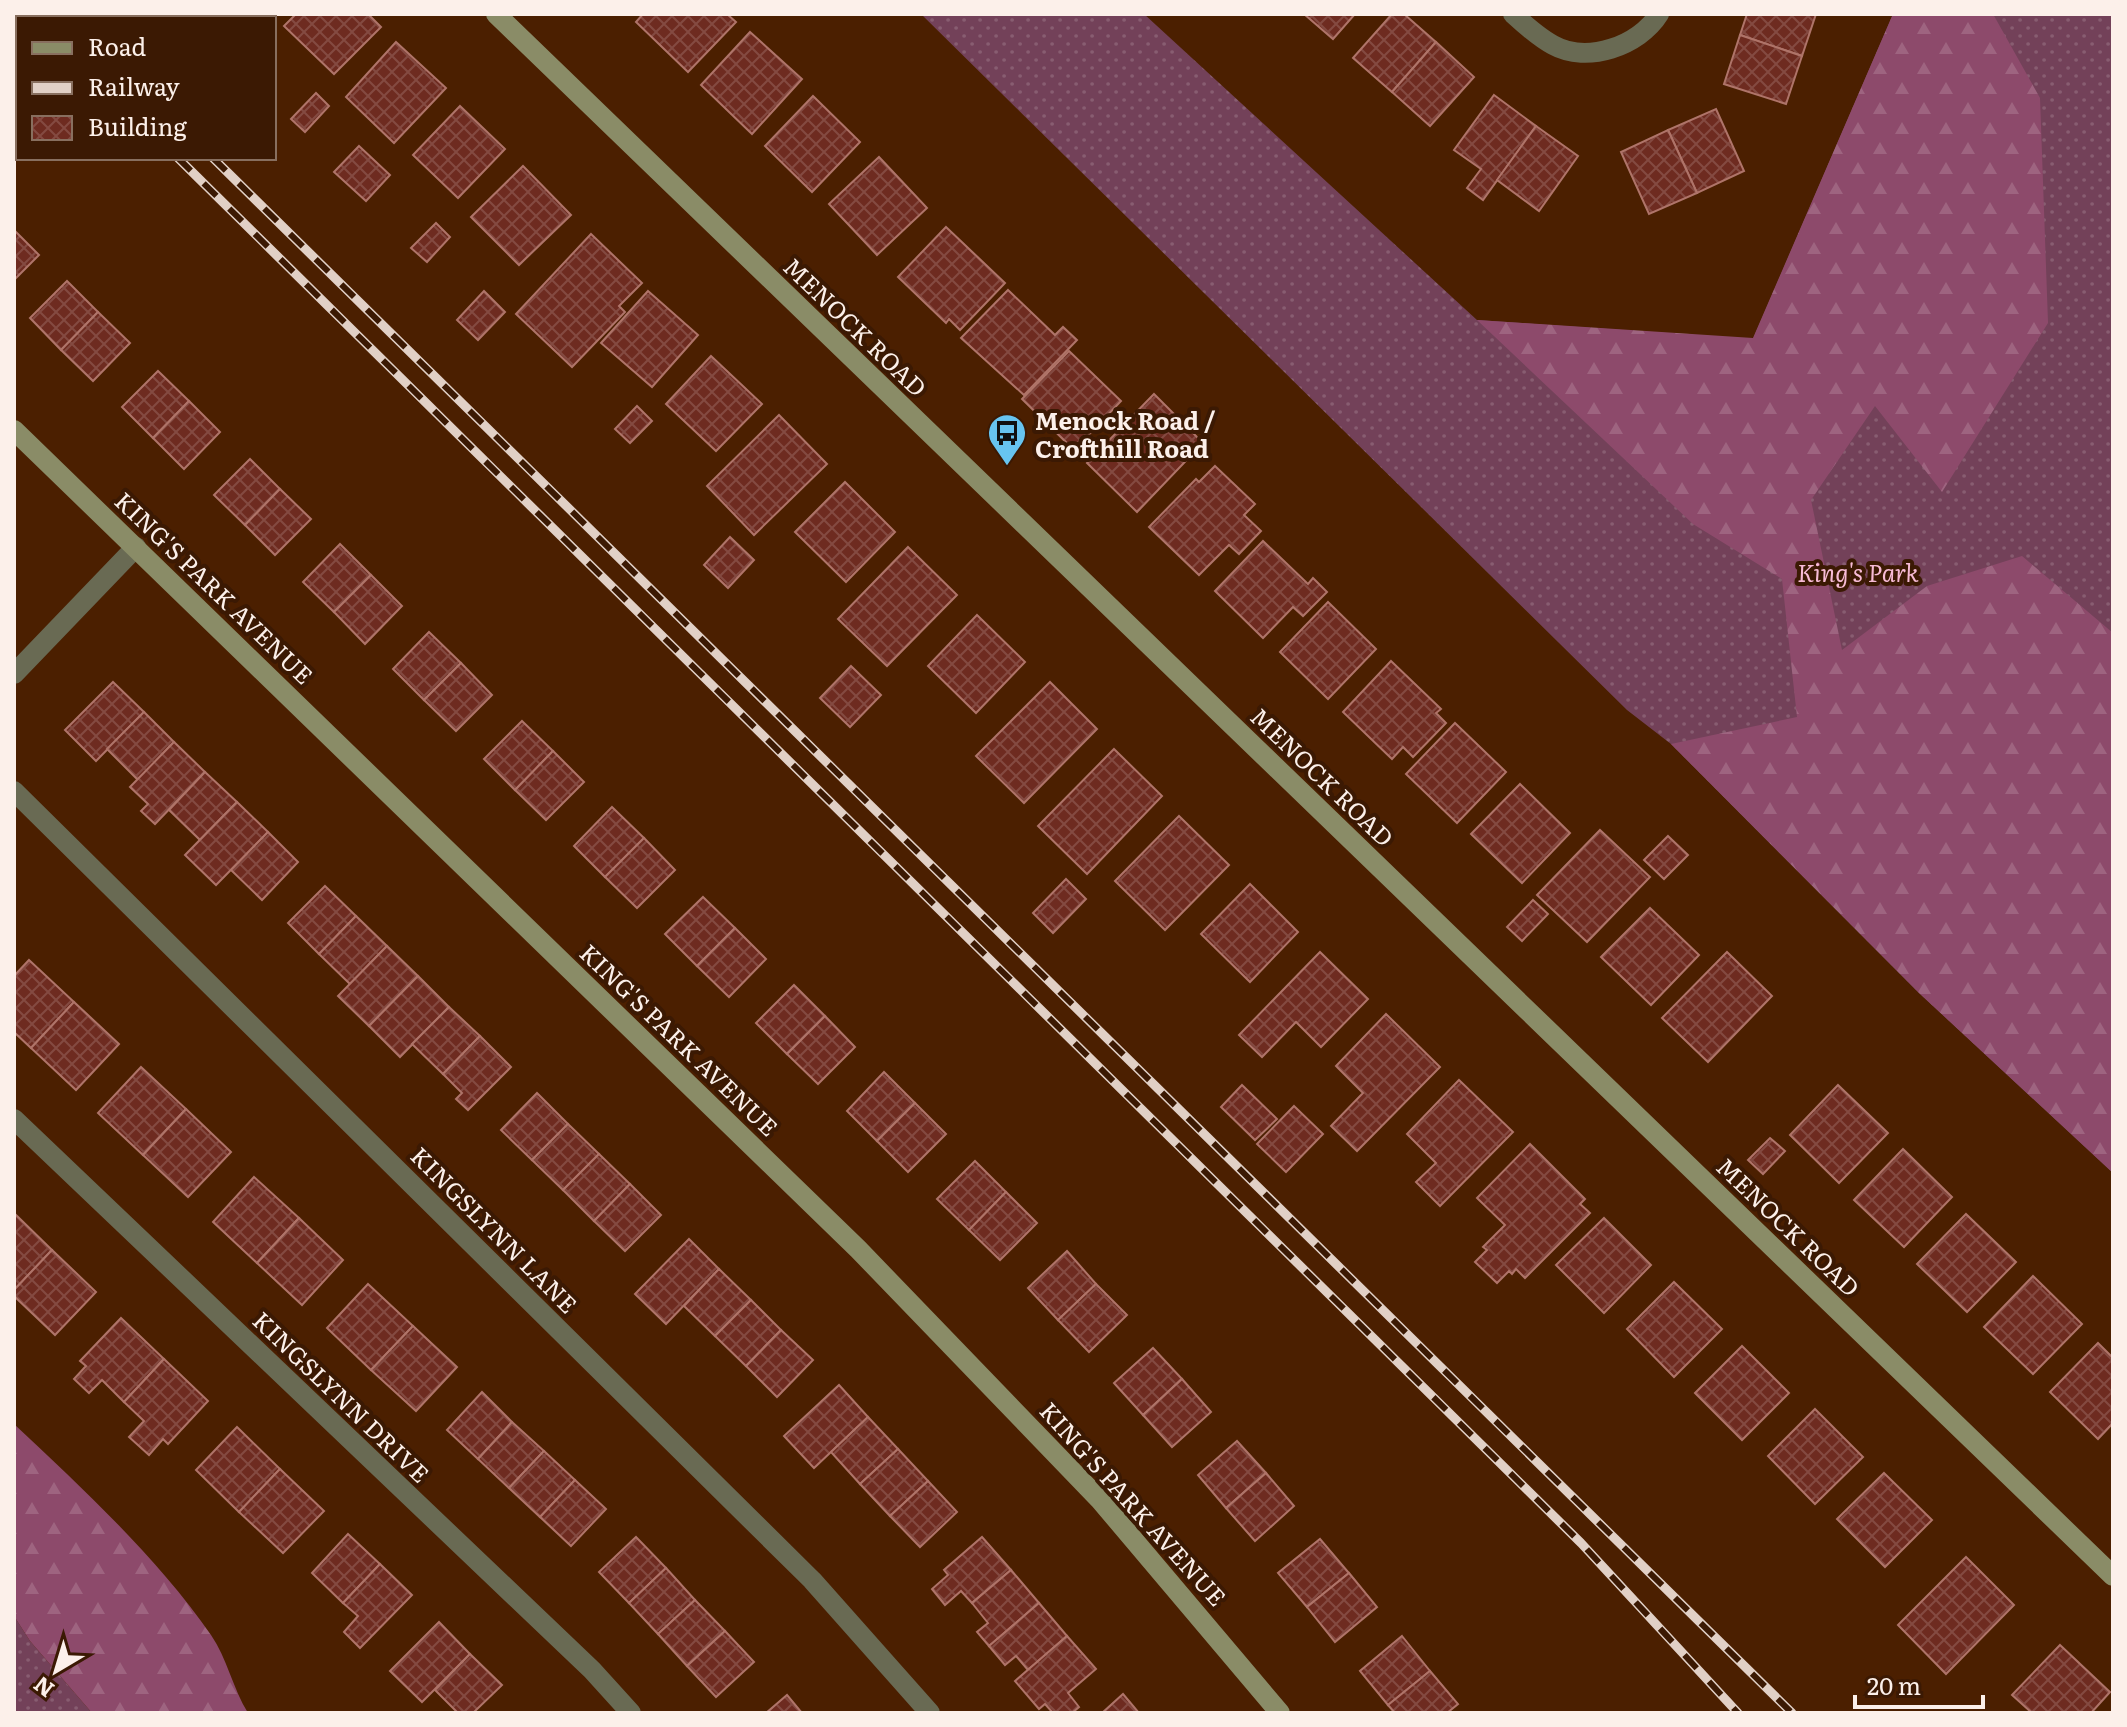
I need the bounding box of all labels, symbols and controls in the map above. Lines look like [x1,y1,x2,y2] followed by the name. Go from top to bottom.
[16,16,276,160] legend
[88,28,147,63] text: Road
[88,68,180,103] text: Railway
[88,108,187,143] text: Building
[777,249,935,403] street label: MENOCK ROAD
[1035,402,1216,465] place label: Menock Road / Crofthill Road
[986,412,1028,467] bus stop icon: Menock Road / Crofthill Road
[108,483,322,691] street label: KING'S PARK AVENUE
[1797,554,1920,589] park label: King's Park
[1244,699,1402,853] street label: MENOCK ROAD
[573,935,787,1143] street label: KING'S PARK AVENUE
[404,1138,586,1320] street label: KINGSLYNN LANE
[1710,1149,1868,1303] street label: MENOCK ROAD
[246,1302,438,1490] street label: KINGSLYNN DRIVE
[1033,1393,1235,1613] street label: KING'S PARK AVENUE
[16,1631,96,1711] north arrow
[1855,1659,1983,1709] scale bar
[1867,1667,1921,1702] text: 20 m
[25,1669,60,1707] text: N

